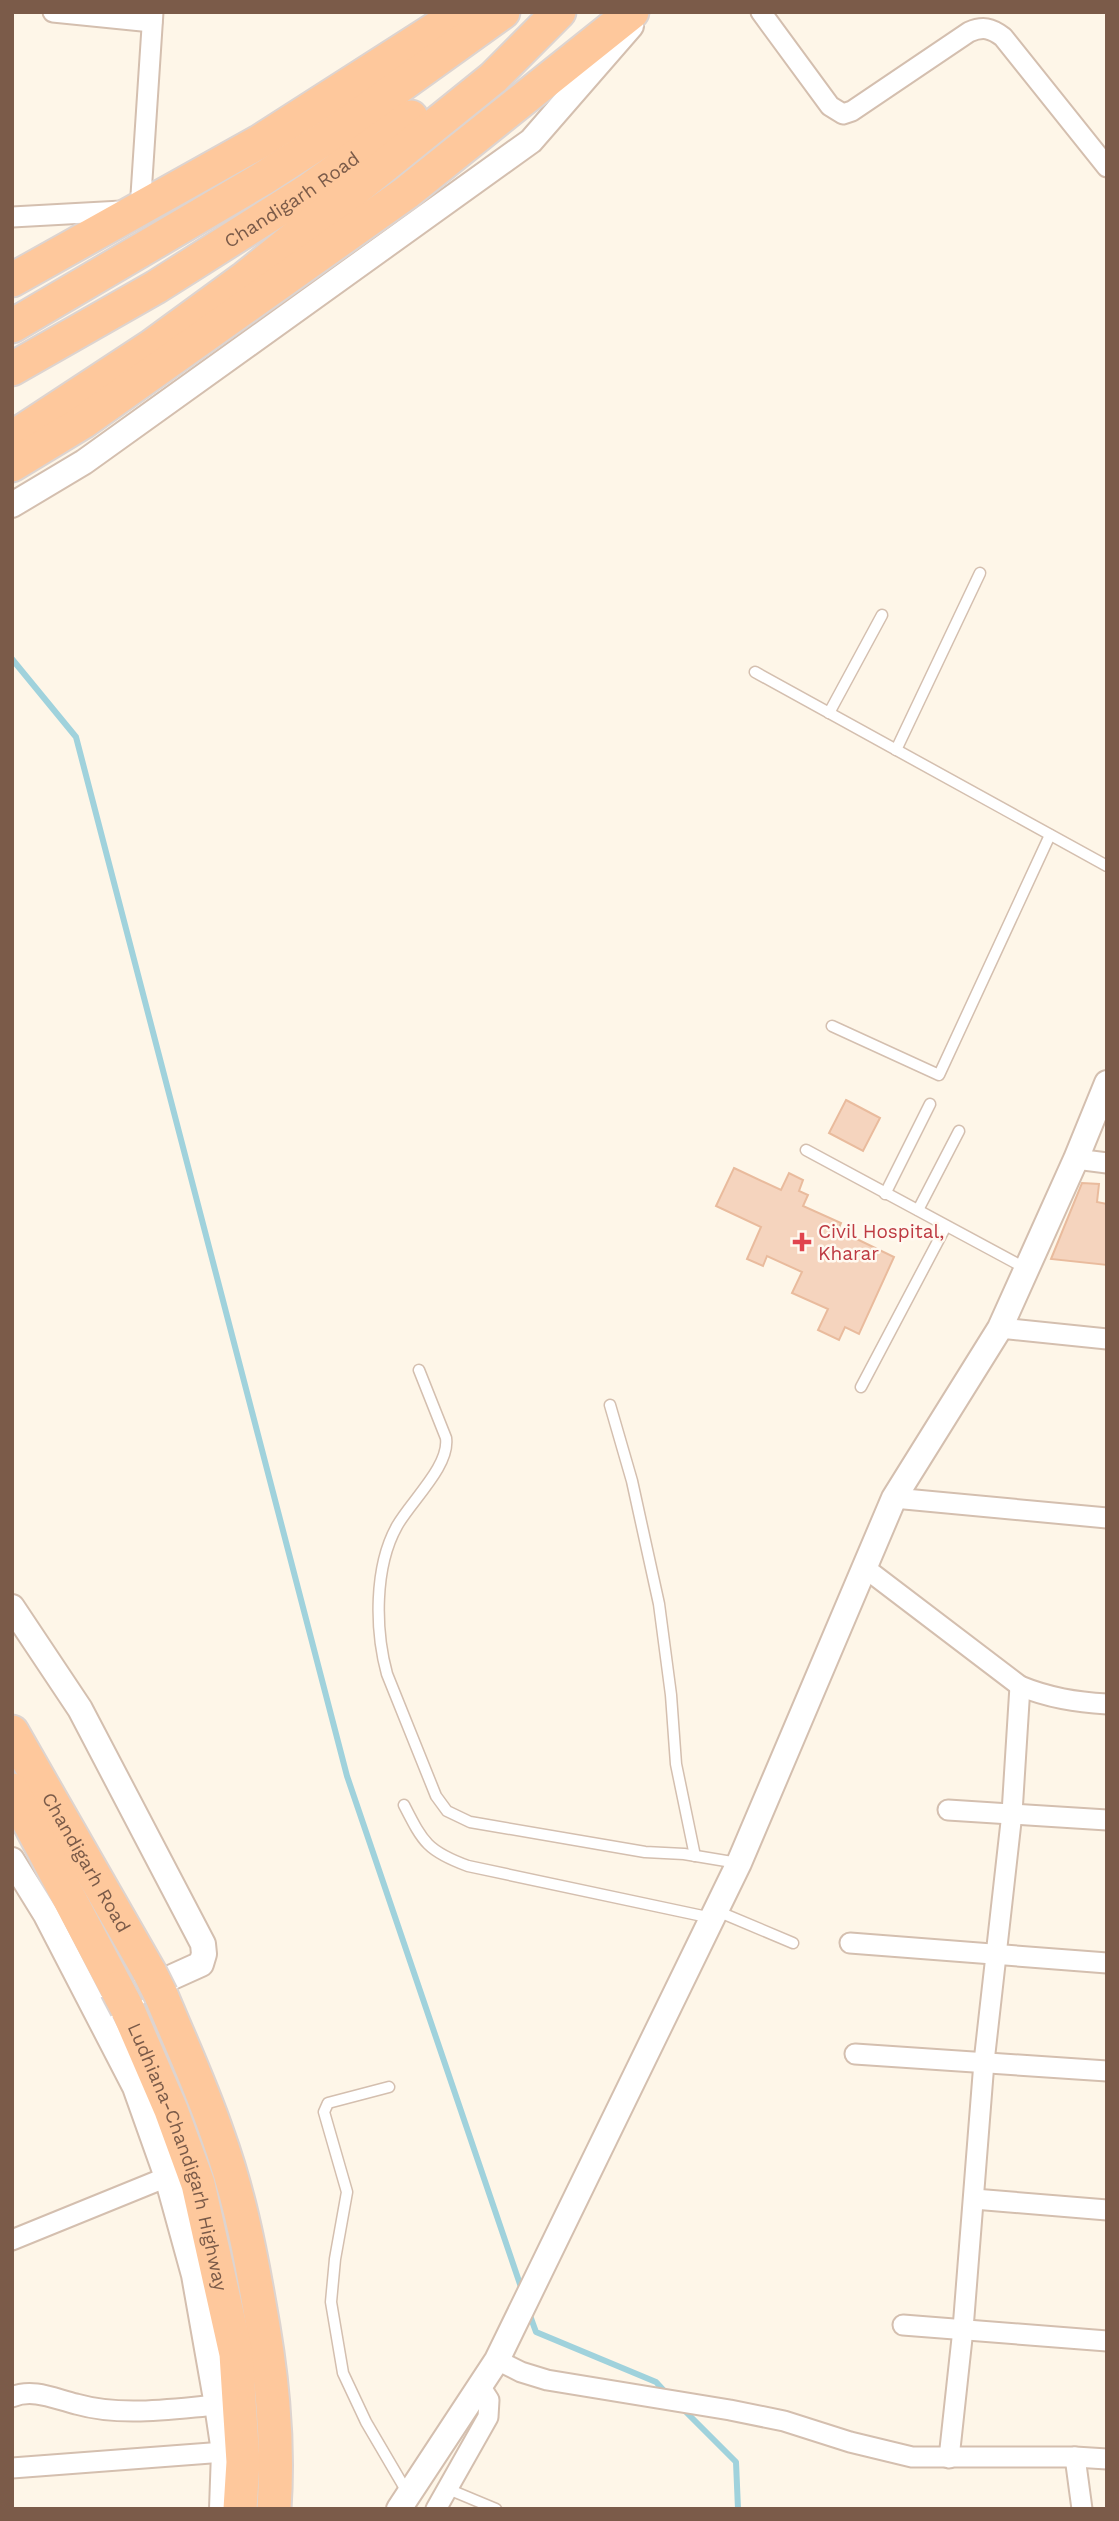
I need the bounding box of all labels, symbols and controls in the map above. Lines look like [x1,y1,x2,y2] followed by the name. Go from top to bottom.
[219,146,364,253] street label: Chandigarh Road
[818,1220,944,1265] place label: Civil Hospital, Kharar
[792,1232,812,1252] marker: Civil Hospital, Kharar
[37,1788,136,1936] street label: Chandigarh Road
[123,2019,233,2293] street label: Ludhiana-Chandigarh Highway

